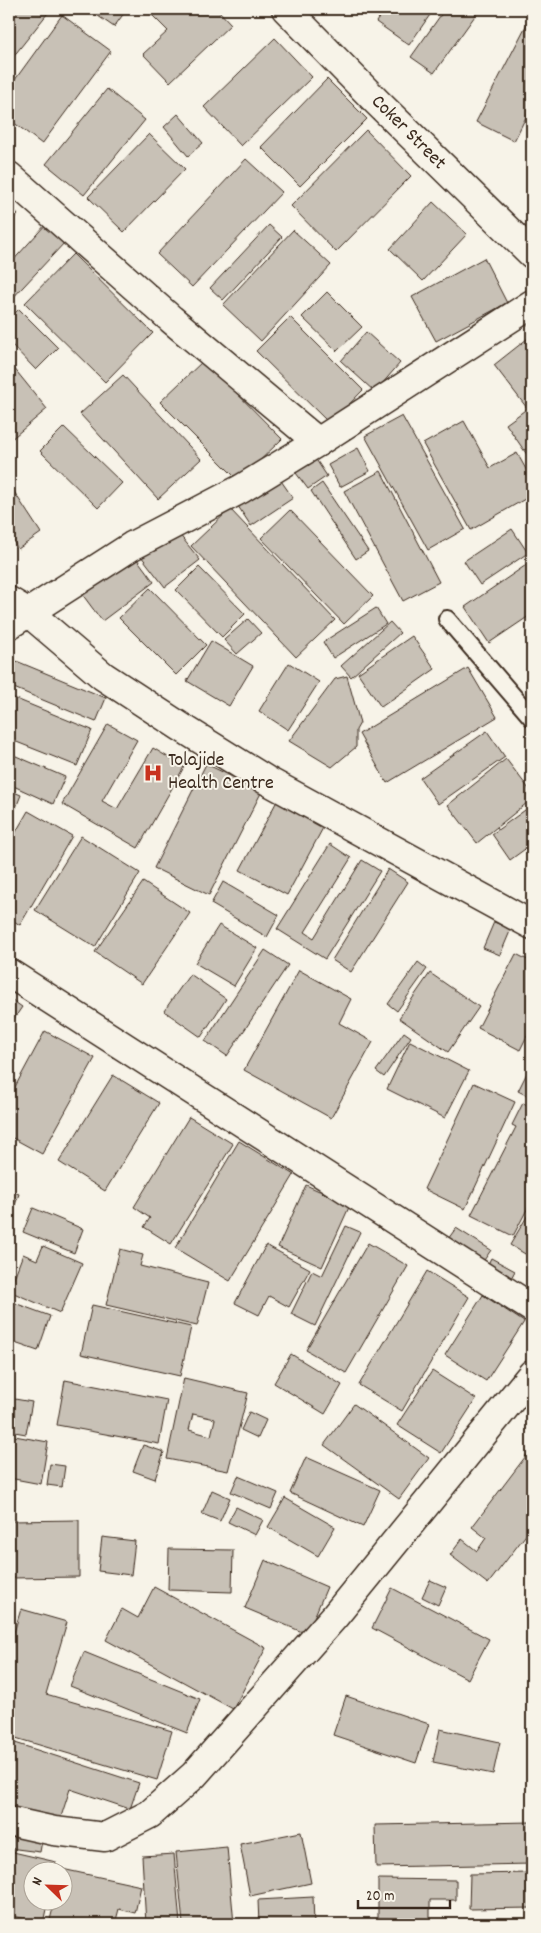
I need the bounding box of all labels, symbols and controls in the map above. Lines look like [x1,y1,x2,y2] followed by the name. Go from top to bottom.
[364,89,452,177] street label: Coker Street
[168,747,274,798] place label: Tolajide Health Centre
[142,762,164,784] hospital icon: Tolajide Health Centre
[22,1860,72,1910] north arrow
[27,1875,48,1889] text: N
[358,1878,451,1910] scale bar
[366,1886,394,1908] text: 20 m

